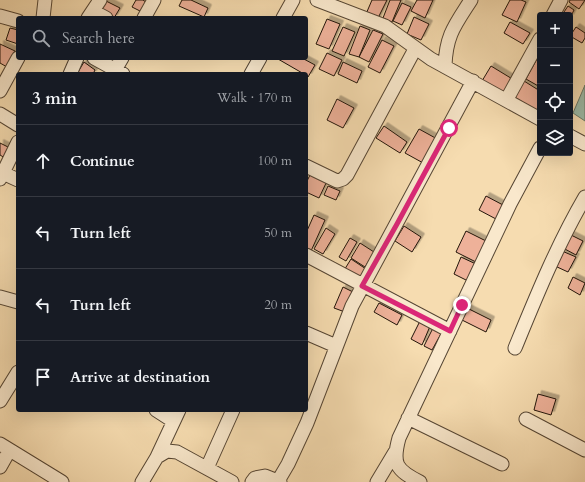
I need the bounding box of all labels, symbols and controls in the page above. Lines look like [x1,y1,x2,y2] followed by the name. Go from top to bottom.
[537,12,573,156] map controls
[537,12,573,48] button: +
[16,16,308,60] search box
[30,27,52,49] icon: search
[62,28,135,48] text: Search here
[537,48,573,84] button: −
[537,84,573,120] button: locate
[32,87,77,110] text: 3 min
[217,89,292,107] text: Walk · 170 m
[440,119,458,137] route start
[537,120,573,156] button: layers
[32,150,54,172] icon: ahead
[70,151,135,171] text: Continue
[258,152,292,170] text: 100 m
[32,222,54,244] icon: left
[70,223,131,243] text: Turn left
[264,224,292,242] text: 50 m
[32,294,54,316] icon: left
[70,295,131,315] text: Turn left
[264,296,292,314] text: 20 m
[453,296,471,314] route end
[32,366,54,388] icon: arrive
[70,367,210,387] text: Arrive at destination

